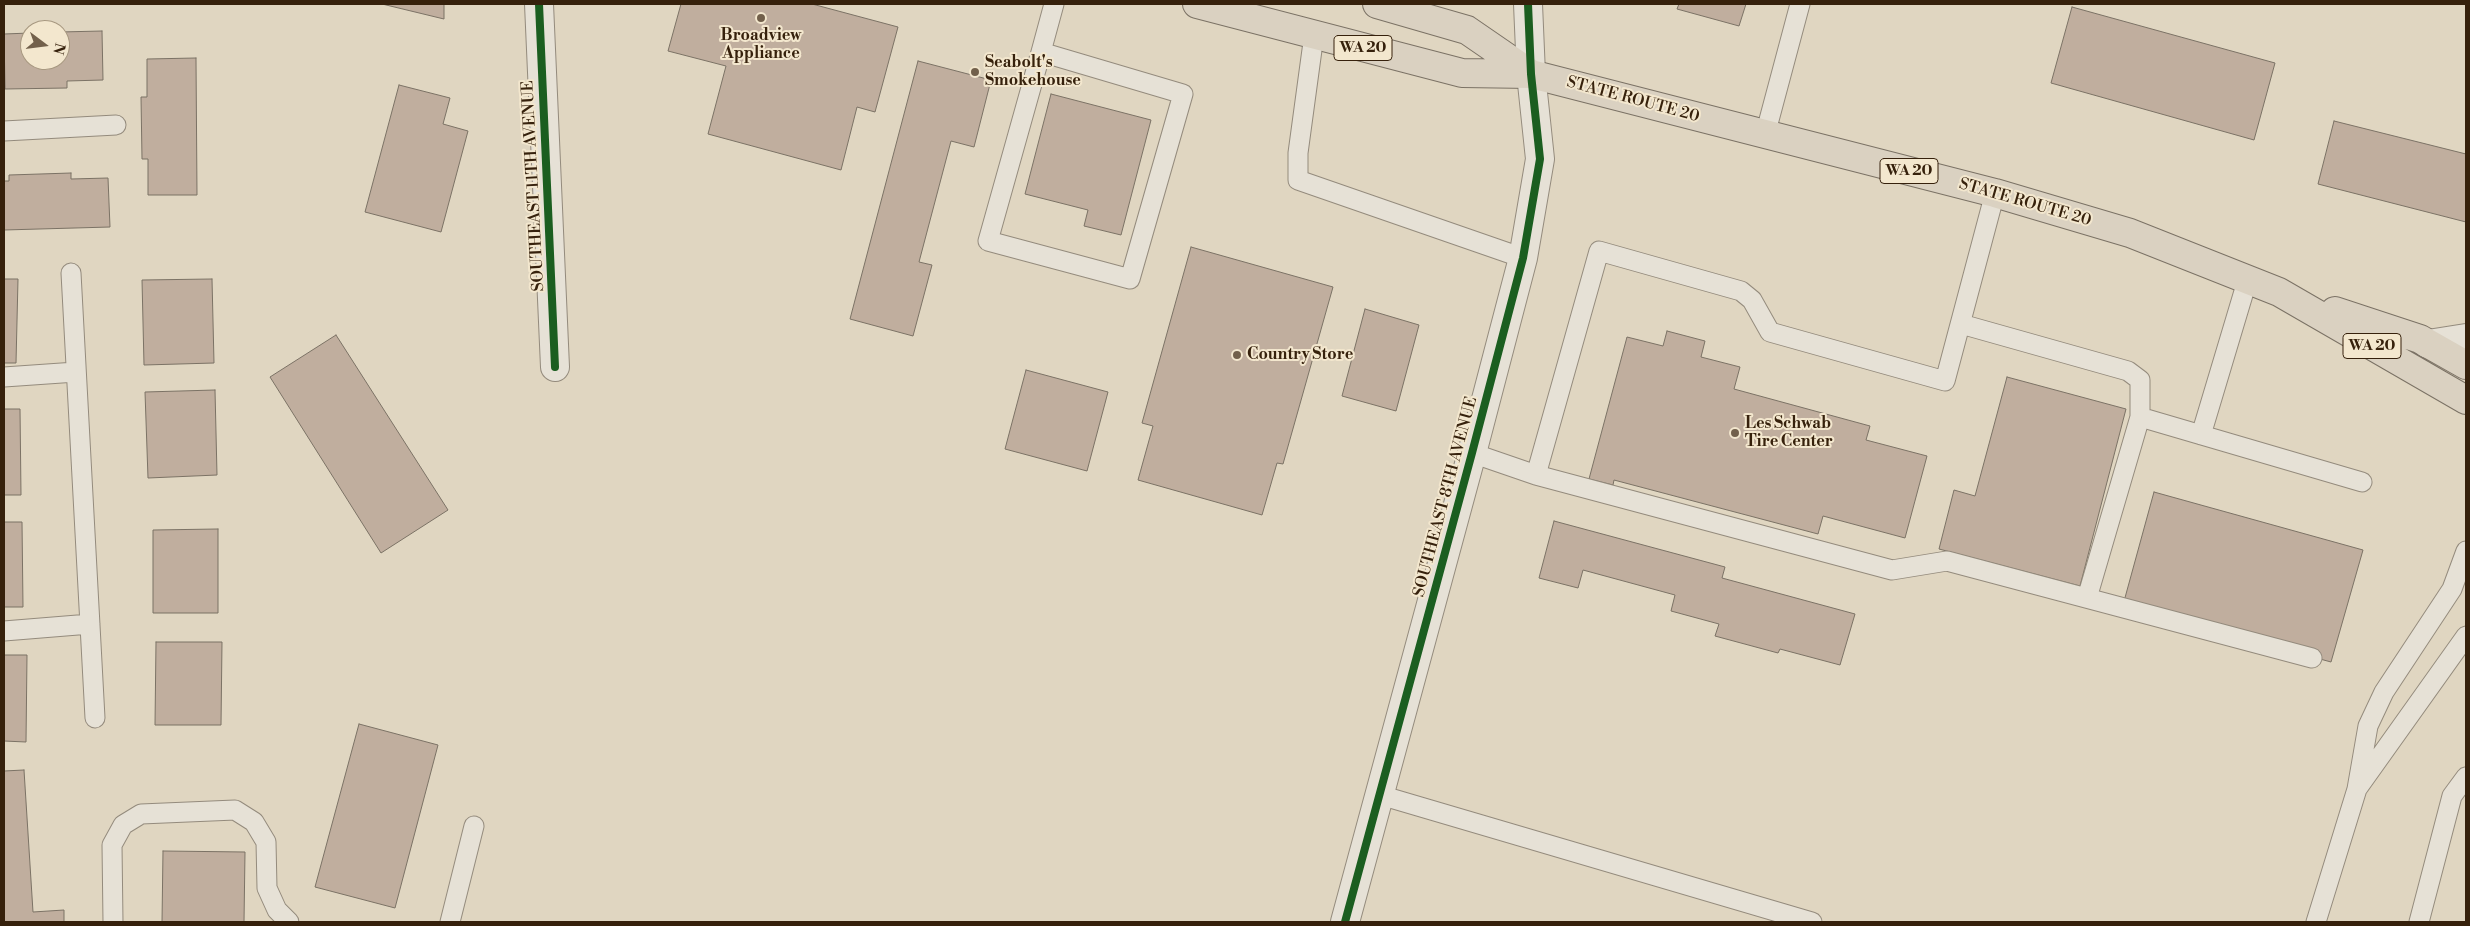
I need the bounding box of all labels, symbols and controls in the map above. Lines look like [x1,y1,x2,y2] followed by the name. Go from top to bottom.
[755,12,767,24] marker: Broadview Appliance
[20,20,70,70] north arrow
[721,26,801,64] place label: Broadview Appliance
[1334,36,1392,60] road number: WA 20
[48,41,69,56] text: N
[985,53,1081,91] place label: Seabolt's Smokehouse
[969,66,981,78] marker: Seabolt's Smokehouse
[1565,73,1701,127] street label: STATE ROUTE 20
[519,80,549,292] street label: SOUTHEAST 11TH AVENUE
[1880,158,1938,184] road number: WA 20
[1957,175,2093,231] street label: STATE ROUTE 20
[2343,334,2401,358] road number: WA 20
[1247,345,1353,365] place label: Country Store
[1231,349,1243,361] marker: Country Store
[1410,395,1482,599] street label: SOUTHEAST 8TH AVENUE
[1745,414,1833,452] place label: Les Schwab Tire Center
[1729,427,1741,439] marker: Les Schwab Tire Center

